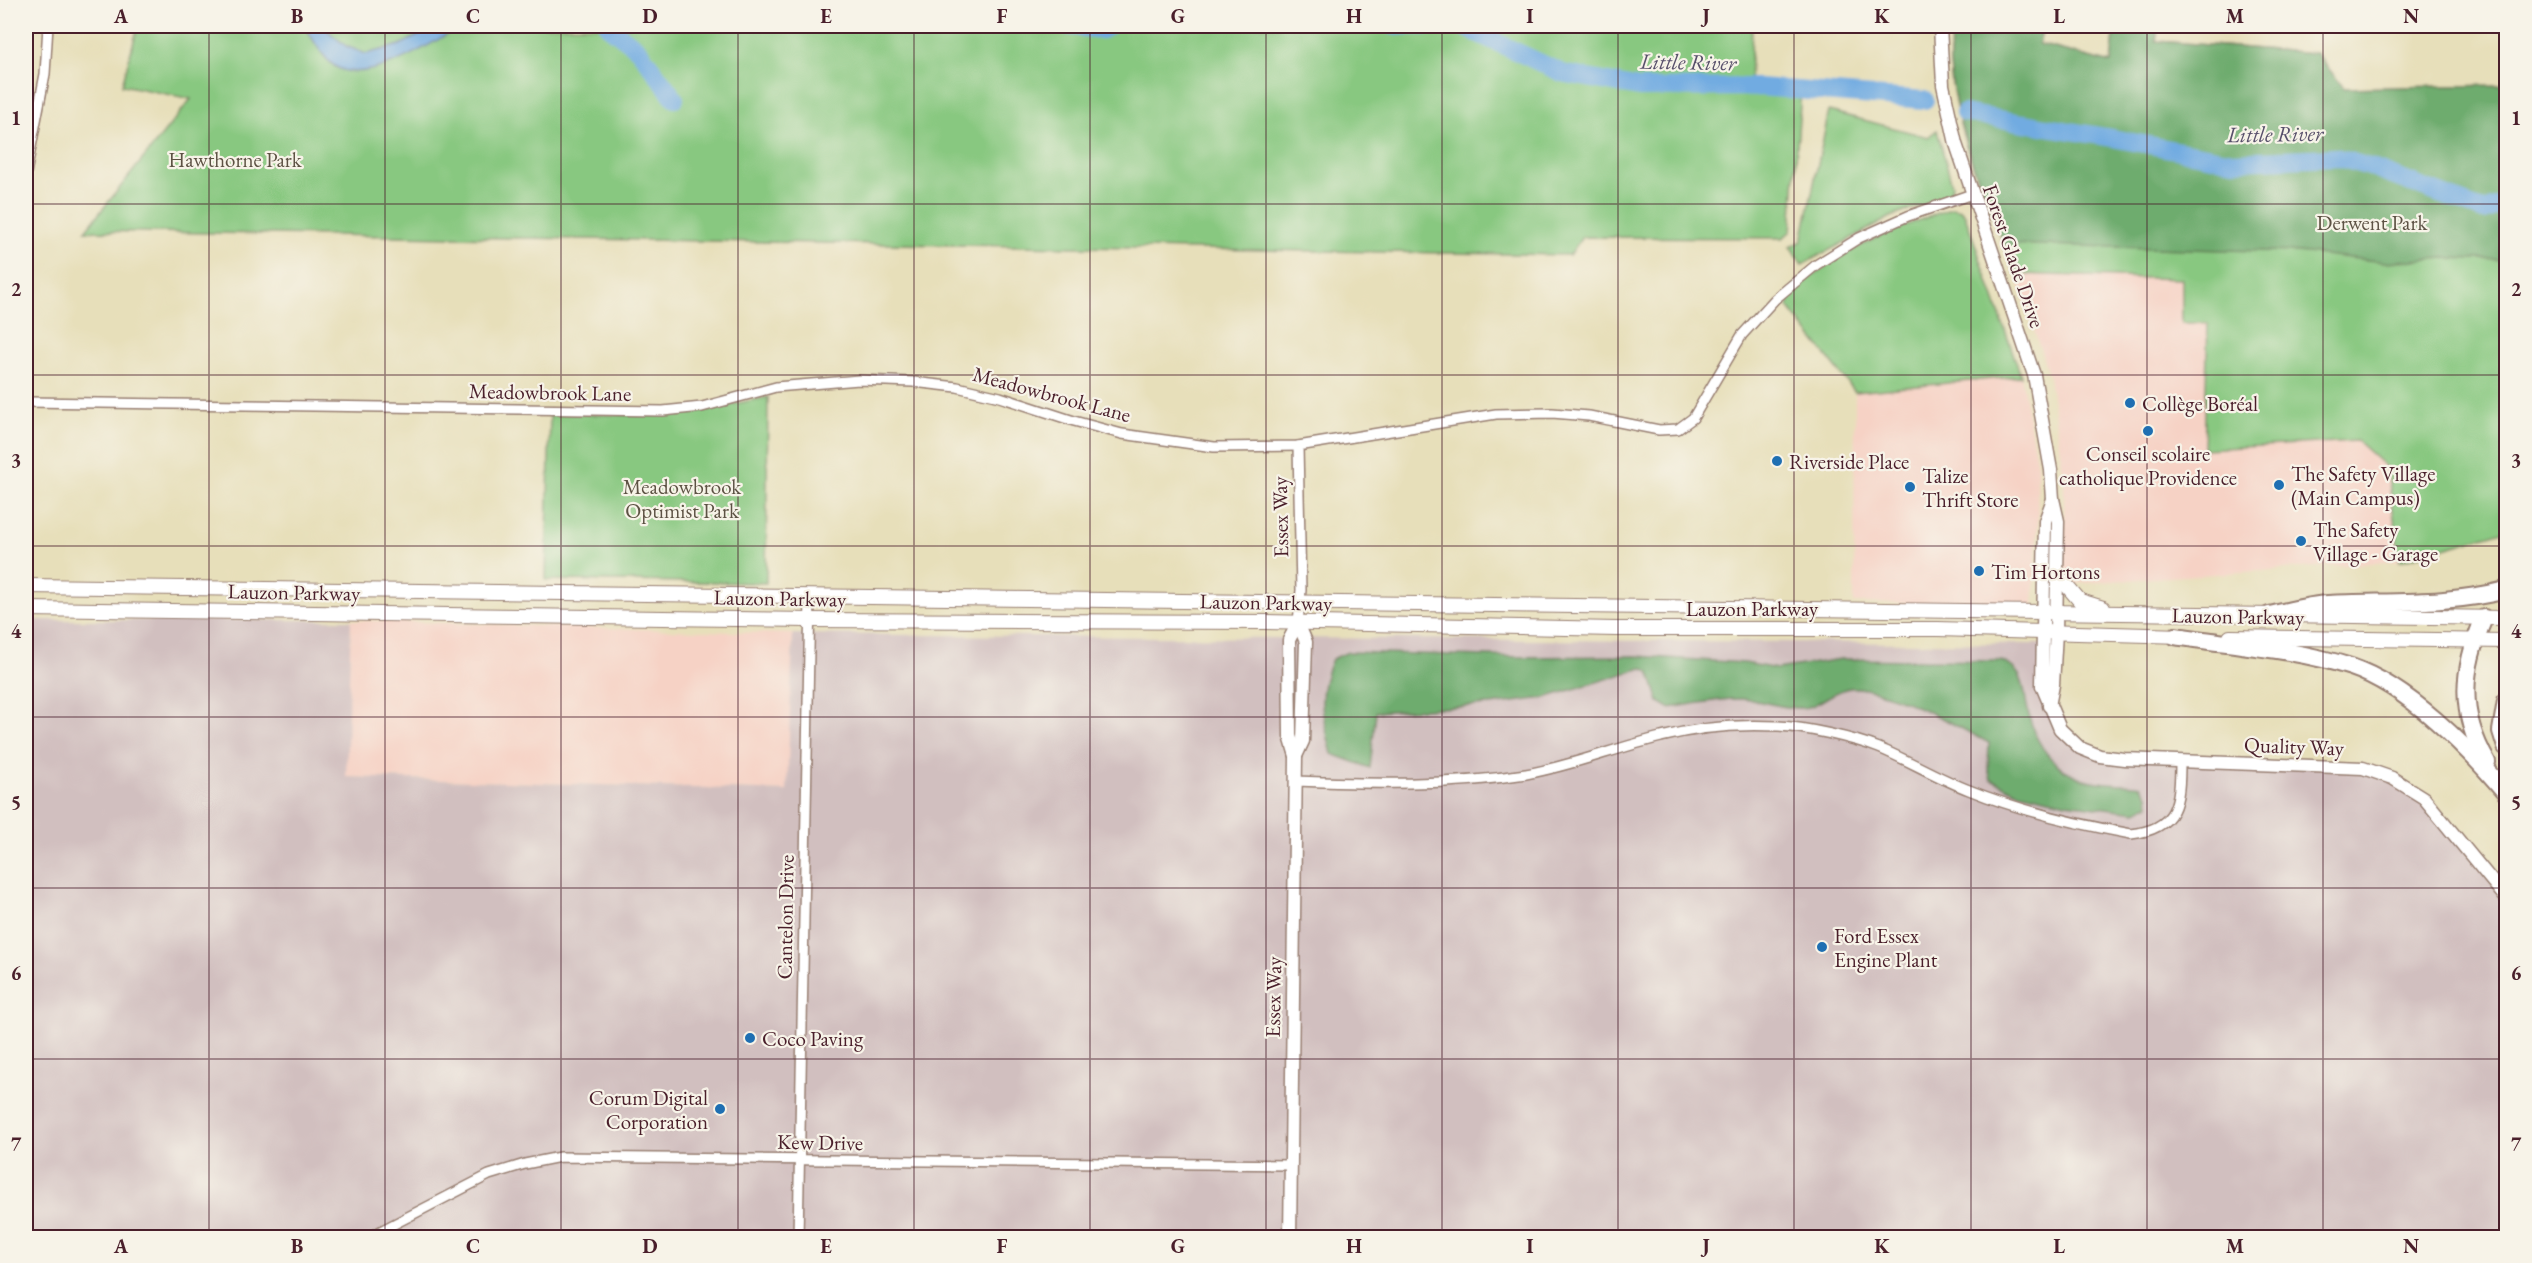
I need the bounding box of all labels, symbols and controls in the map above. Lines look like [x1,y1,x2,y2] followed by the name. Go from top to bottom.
[113,3,129,29] text: A
[291,3,303,29] text: B
[466,3,480,29] text: C
[642,3,658,29] text: D
[820,3,832,29] text: E
[997,3,1008,29] text: F
[1171,3,1185,29] text: G
[1346,3,1362,29] text: H
[1526,3,1534,29] text: I
[1700,3,1710,29] text: J
[1874,3,1890,29] text: K
[2053,3,2065,29] text: L
[2226,3,2244,29] text: M
[2403,3,2419,29] text: N
[1639,47,1738,77] water label: Little River
[11,105,21,131] text: 1
[2511,105,2521,131] text: 1
[2226,119,2325,149] water label: Little River
[168,146,303,173] park label: Hawthorne Park
[1977,181,2051,331] street label: Forest Glade Drive
[2317,209,2429,236] park label: Derwent Park
[11,276,22,302] text: 2
[2511,276,2522,302] text: 2
[970,360,1134,428] street label: Meadowbrook Lane
[469,377,631,407] street label: Meadowbrook Lane
[2142,390,2258,417] place label: Collège Boréal
[2123,396,2137,410] marker: Collège Boréal
[2141,424,2155,438] marker: Conseil scolaire catholique Providence
[2059,440,2237,491] place label: Conseil scolaire catholique Providence
[11,447,21,473] text: 3
[2511,447,2521,473] text: 3
[1789,448,1909,475] place label: Riverside Place
[1770,454,1784,468] marker: Riverside Place
[2291,460,2435,511] place label: The Safety Village (Main Campus)
[1922,462,2018,513] place label: Talize Thrift Store
[623,473,742,524] park label: Meadowbrook Optimist Park
[1266,475,1294,558] street label: Essex Way
[2272,478,2286,492] marker: The Safety Village (Main Campus)
[1903,480,1917,494] marker: Talize Thrift Store
[2313,516,2438,567] place label: The Safety Village - Garage
[2294,534,2308,548] marker: The Safety Village - Garage
[1991,558,2100,585] place label: Tim Hortons
[1972,564,1986,578] marker: Tim Hortons
[228,577,361,607] street label: Lauzon Parkway
[714,583,847,613] street label: Lauzon Parkway
[1200,587,1333,617] street label: Lauzon Parkway
[1686,595,1819,622] street label: Lauzon Parkway
[2172,601,2305,631] street label: Lauzon Parkway
[11,618,22,644] text: 4
[2511,618,2522,644] text: 4
[2243,731,2345,762] street label: Quality Way
[11,789,21,815] text: 5
[2511,789,2521,815] text: 5
[770,854,800,980] street label: Cantelon Drive
[1834,922,1938,973] place label: Ford Essex Engine Plant
[1815,940,1829,954] marker: Ford Essex Engine Plant
[1259,955,1287,1038] street label: Essex Way
[11,960,22,986] text: 6
[2511,960,2522,986] text: 6
[762,1025,864,1052] place label: Coco Paving
[743,1031,757,1045] marker: Coco Paving
[589,1084,708,1135] place label: Corum Digital Corporation
[713,1102,727,1116] marker: Corum Digital Corporation
[777,1128,863,1156] street label: Kew Drive
[11,1131,22,1157] text: 7
[2511,1131,2522,1157] text: 7
[113,1233,129,1259] text: A
[291,1233,303,1259] text: B
[466,1233,480,1259] text: C
[642,1233,658,1259] text: D
[820,1233,832,1259] text: E
[997,1233,1008,1259] text: F
[1171,1233,1185,1259] text: G
[1346,1233,1362,1259] text: H
[1526,1233,1534,1259] text: I
[1700,1233,1710,1259] text: J
[1874,1233,1890,1259] text: K
[2053,1233,2065,1259] text: L
[2226,1233,2244,1259] text: M
[2403,1233,2419,1259] text: N

